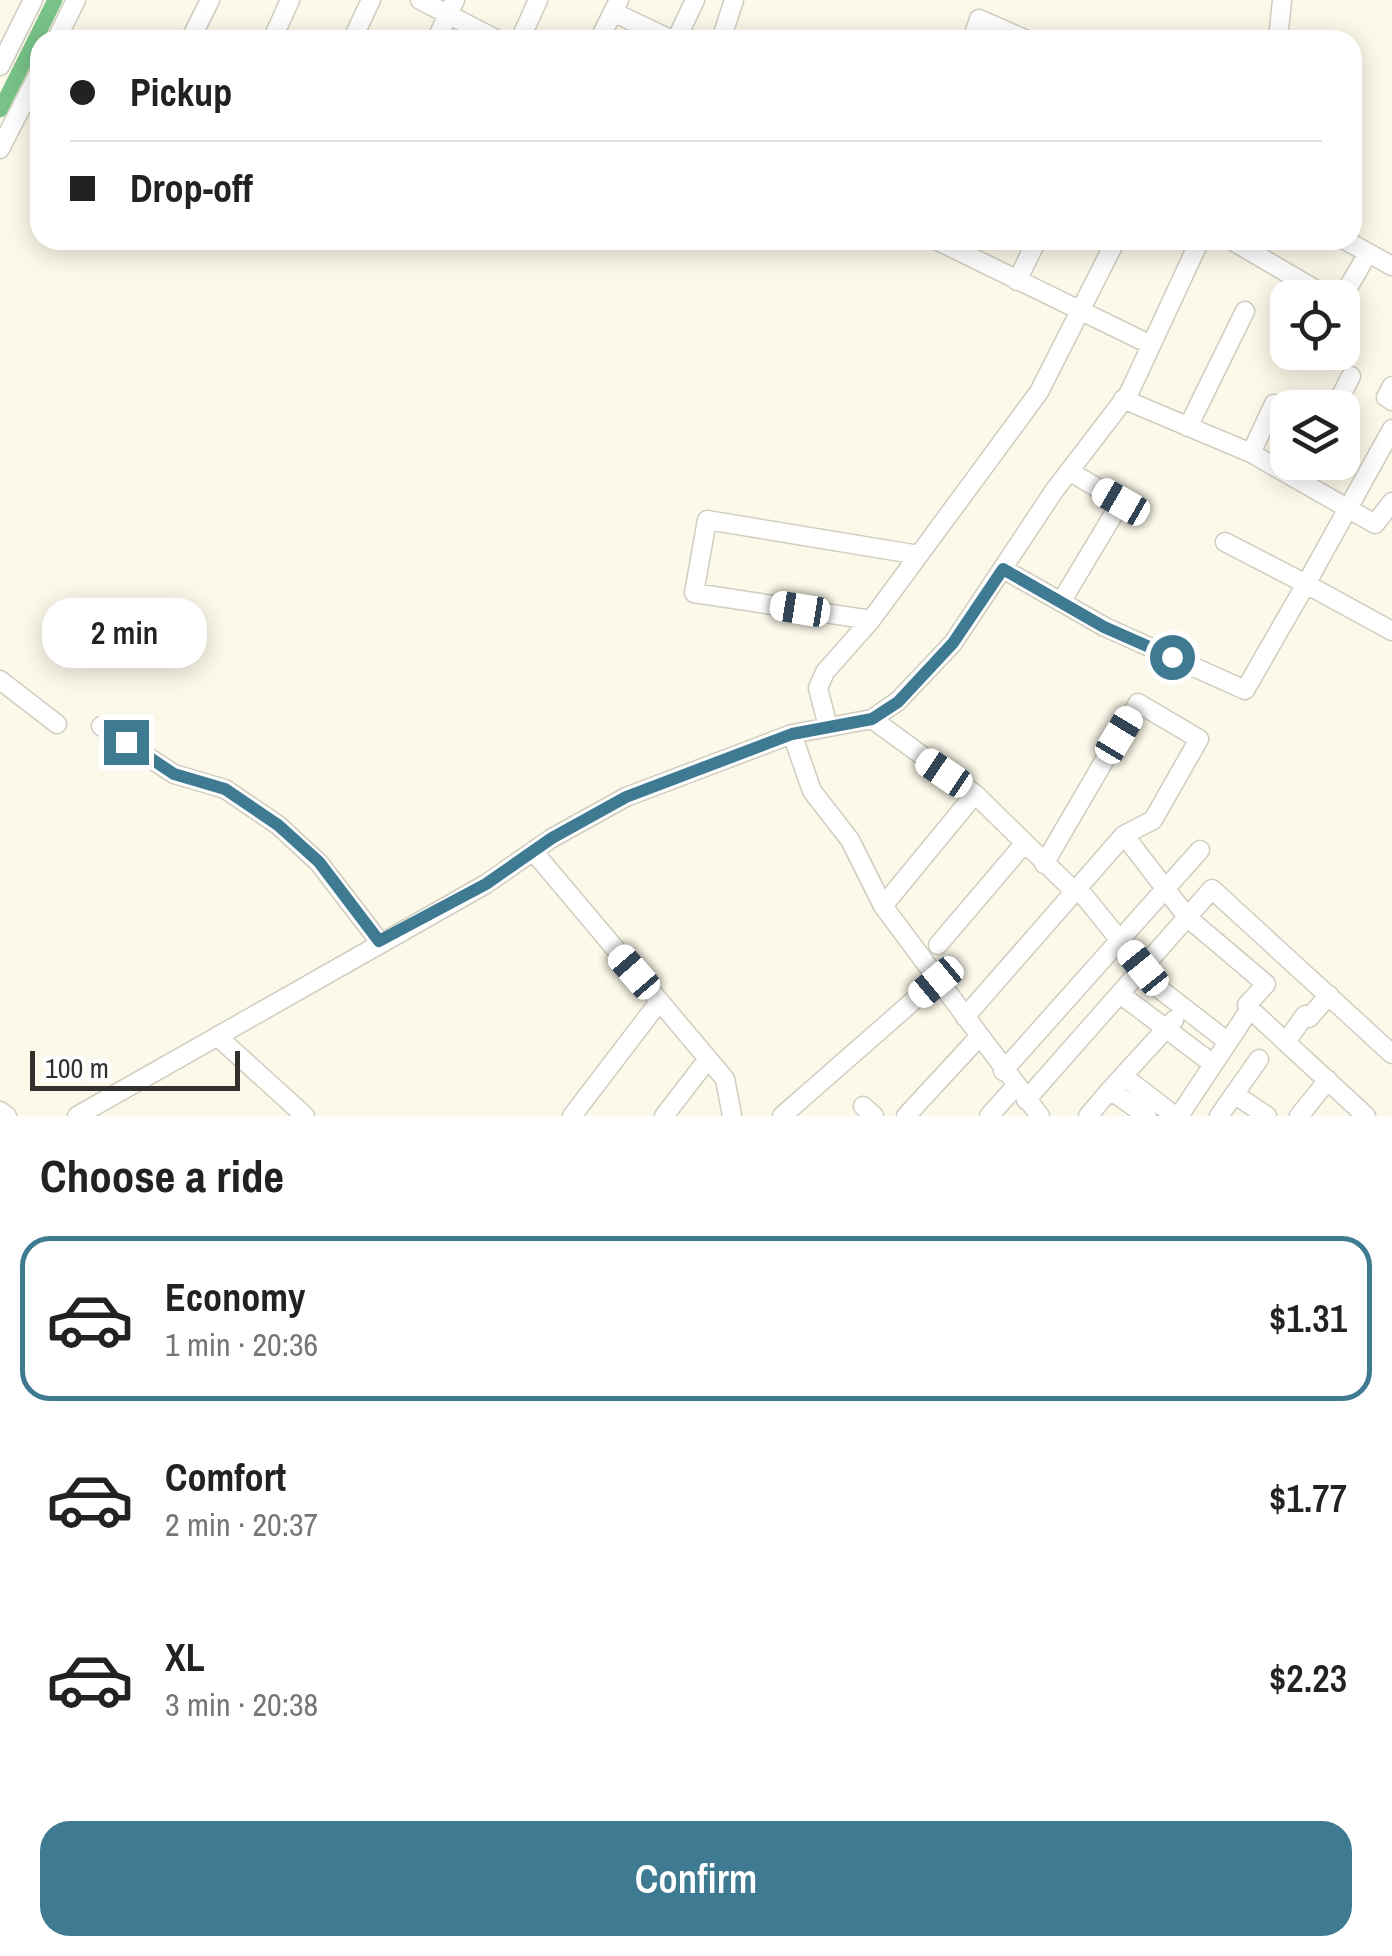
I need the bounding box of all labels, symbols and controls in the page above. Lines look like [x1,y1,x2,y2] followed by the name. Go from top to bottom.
[130,67,232,118] text: Pickup
[130,163,253,214] text: Drop-off
[1270,280,1360,480] map controls
[1270,280,1360,370] button: locate
[1270,390,1360,480] button: layers
[1088,474,1154,530] car
[768,589,832,629] car
[44,597,208,667] callout: 2 min
[91,611,158,654] text: 2 min
[1150,635,1195,680] route start
[1091,702,1147,768] car
[104,720,149,765] route end
[911,744,977,802] car
[1112,935,1174,1001] car
[603,940,665,1004] car
[903,951,969,1013] car
[30,1046,240,1090] scale bar
[45,1049,109,1087] text: 100 m
[40,1145,284,1206] text: Choose a ride
[165,1272,305,1323] text: Economy
[45,1274,135,1364] icon: car
[1269,1293,1347,1344] text: $1.31
[165,1323,318,1366] text: 1 min · 20:36
[165,1452,286,1503] text: Comfort
[45,1454,135,1544] icon: car
[1269,1473,1347,1524] text: $1.77
[165,1503,318,1546] text: 2 min · 20:37
[165,1632,205,1683] text: XL
[45,1634,135,1724] icon: car
[1269,1653,1347,1704] text: $2.23
[165,1683,318,1726] text: 3 min · 20:38
[40,1821,1352,1936] button: Confirm

